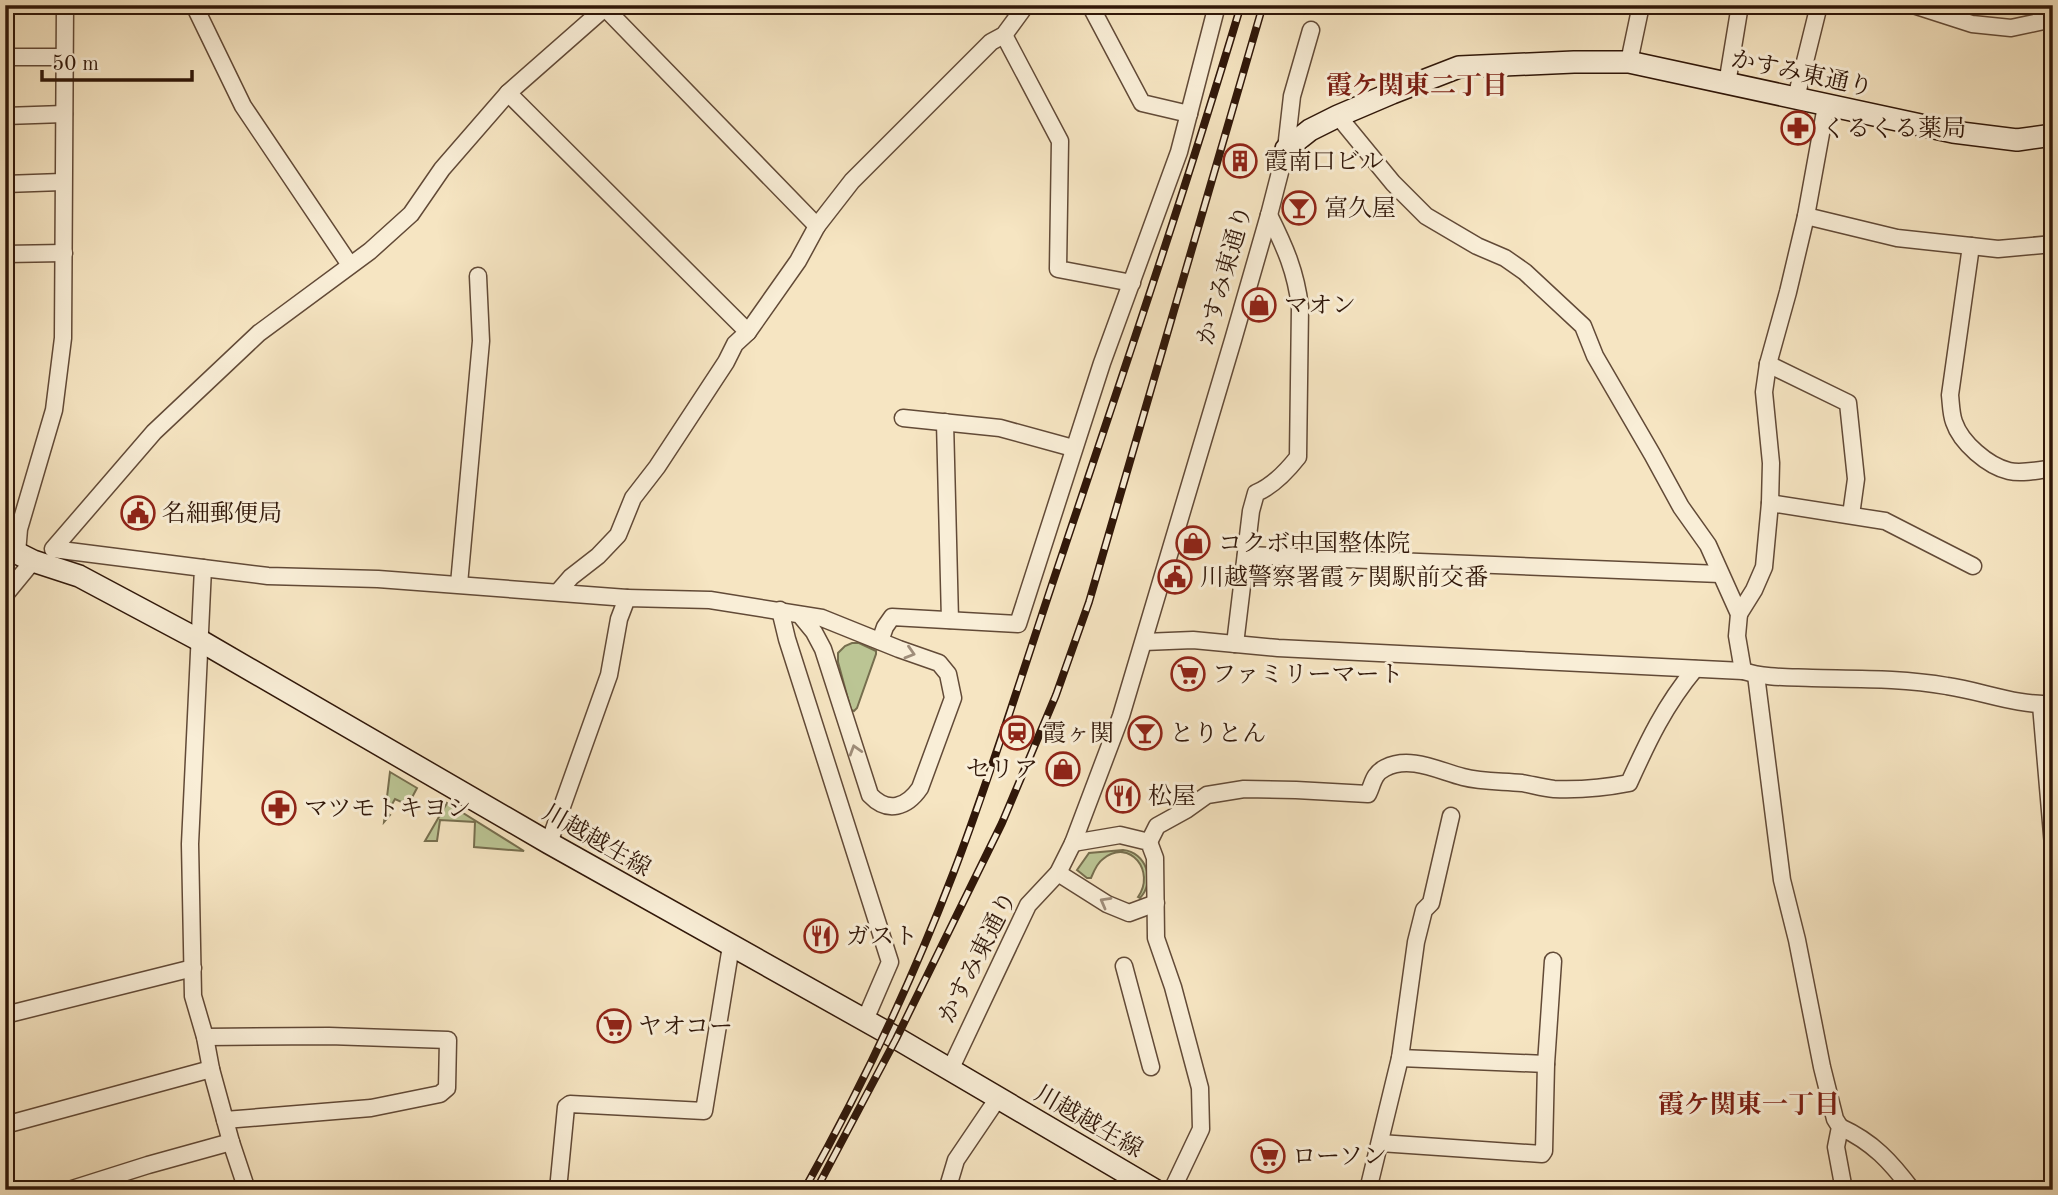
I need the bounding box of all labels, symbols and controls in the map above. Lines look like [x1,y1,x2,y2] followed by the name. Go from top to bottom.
[42,38,192,82] scale bar
[1729,45,1875,102] street label: かすみ東通り
[52,54,99,75] text: 50 m
[1326,71,1508,100] district label: 霞ケ関東二丁目
[1779,109,1817,147] pharmacy icon: くるくる薬局
[1822,115,1966,142] place label: くるくる薬局
[1221,142,1259,180] building icon: 霞南口ビル
[1264,148,1384,175] place label: 霞南口ビル
[1280,189,1318,227] bar icon: 富久屋
[1324,195,1396,222] place label: 富久屋
[1192,202,1257,348] street label: かすみ東通り
[1240,286,1278,324] shop icon: マオン
[1284,294,1356,319] place label: マオン
[119,494,157,532] public building icon: 名細郵便局
[162,500,282,527] place label: 名細郵便局
[1174,524,1212,562] shop icon: コクボ中国整体院
[1218,530,1410,557] place label: コクボ中国整体院
[1156,558,1194,596] public building icon: 川越警察署霞ヶ関駅前交番
[1200,564,1488,591] place label: 川越警察署霞ヶ関駅前交番
[904,645,916,660] one-way arrow
[1169,655,1207,693] supermarket icon: ファミリーマート
[1212,663,1404,688] place label: ファミリーマート
[998,714,1036,752] station icon: 霞ヶ関
[1126,714,1164,752] bar icon: とりとん
[1042,720,1114,747] place label: 霞ヶ関
[1170,721,1266,747] place label: とりとん
[848,744,863,756] one-way arrow
[1044,750,1082,788] shop icon: セリア
[966,758,1038,783] place label: セリア
[1104,777,1142,815] restaurant icon: 松屋
[1148,783,1196,810] place label: 松屋
[260,789,298,827] pharmacy icon: マツモトキヨシ
[304,797,471,822] place label: マツモトキヨシ
[538,799,655,882] street label: 川越越生線
[933,887,1022,1028] street label: かすみ東通り
[1100,897,1112,910] one-way arrow
[802,917,840,955] restaurant icon: ガスト
[846,925,918,950] place label: ガスト
[595,1007,633,1045] supermarket icon: ヤオコー
[638,1015,733,1040] place label: ヤオコー
[1030,1080,1147,1163] street label: 川越越生線
[1658,1090,1840,1119] district label: 霞ケ関東一丁目
[1249,1137,1287,1175] supermarket icon: ローソン
[1292,1146,1387,1170] place label: ローソン

